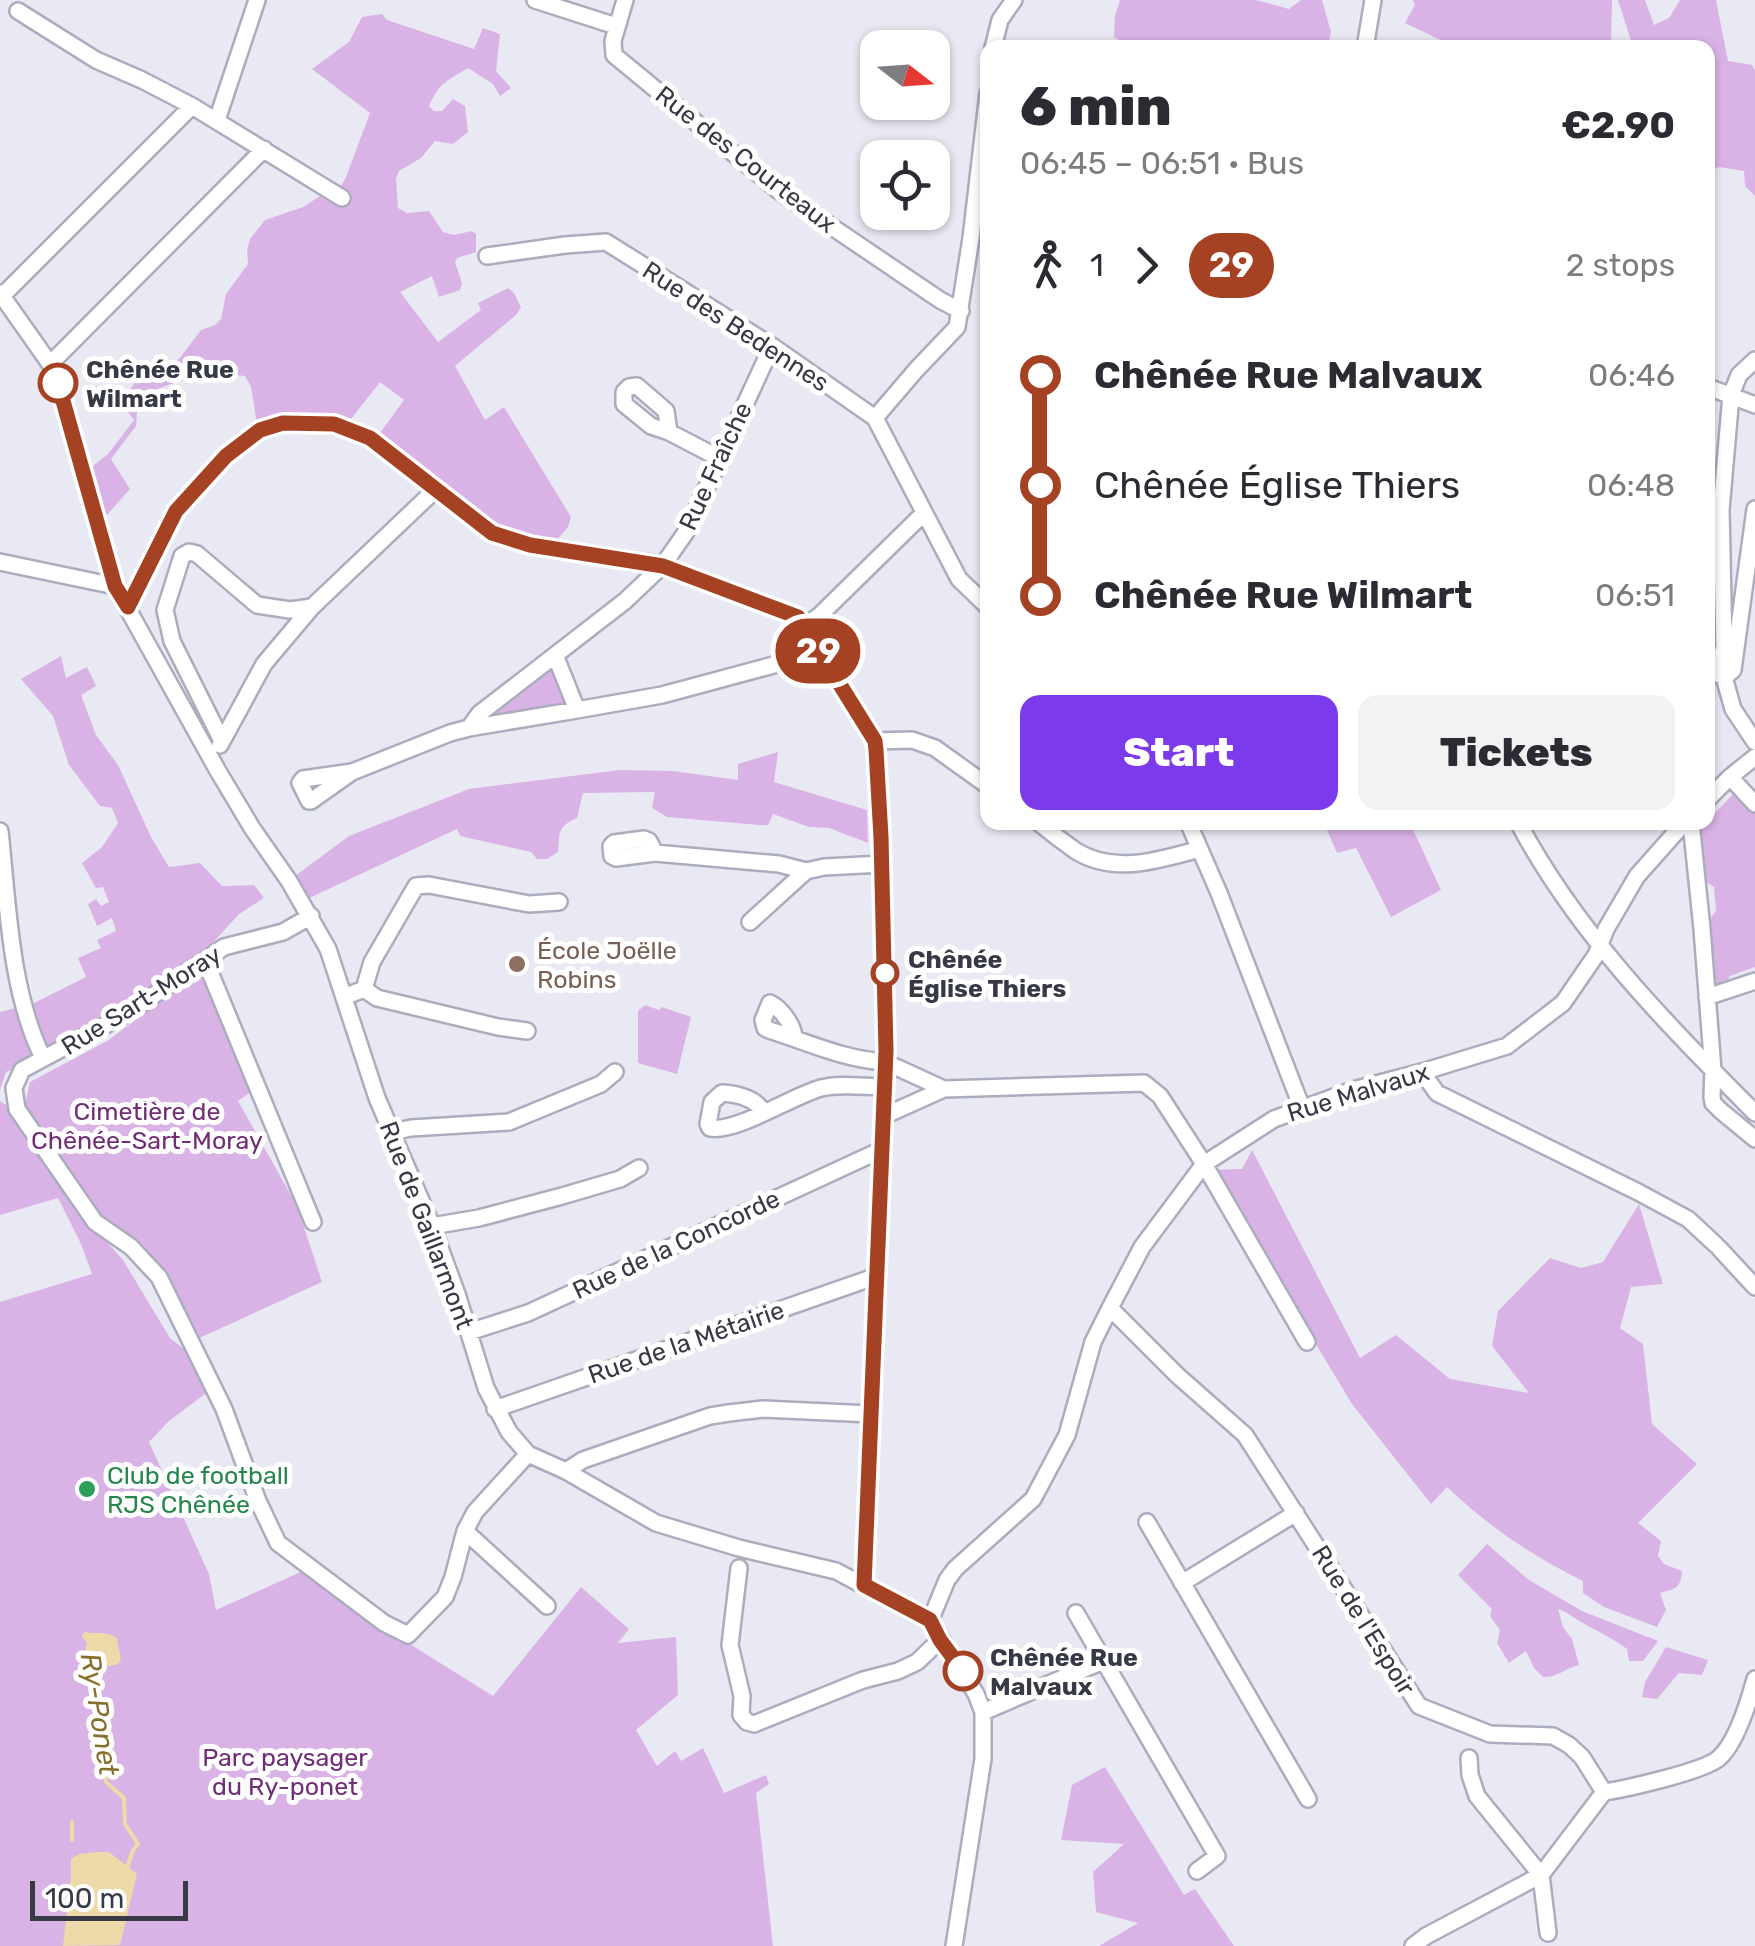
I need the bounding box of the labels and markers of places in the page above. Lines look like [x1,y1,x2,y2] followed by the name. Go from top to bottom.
[86,355,234,413] place label: Chênée Rue Wilmart
[39,364,77,402] marker: Chênée Rue Wilmart
[537,936,677,994] place label: École Joëlle Robins
[908,945,1066,1003] place label: Chênée Église Thiers
[506,953,528,975] marker: École Joëlle Robins
[872,960,898,986] marker: Chênée Église Thiers
[107,1461,289,1519] place label: Club de football RJS Chênée
[76,1478,98,1500] marker: Club de football RJS Chênée
[990,1643,1138,1701] place label: Chênée Rue Malvaux
[944,1652,982,1690] marker: Chênée Rue Malvaux

